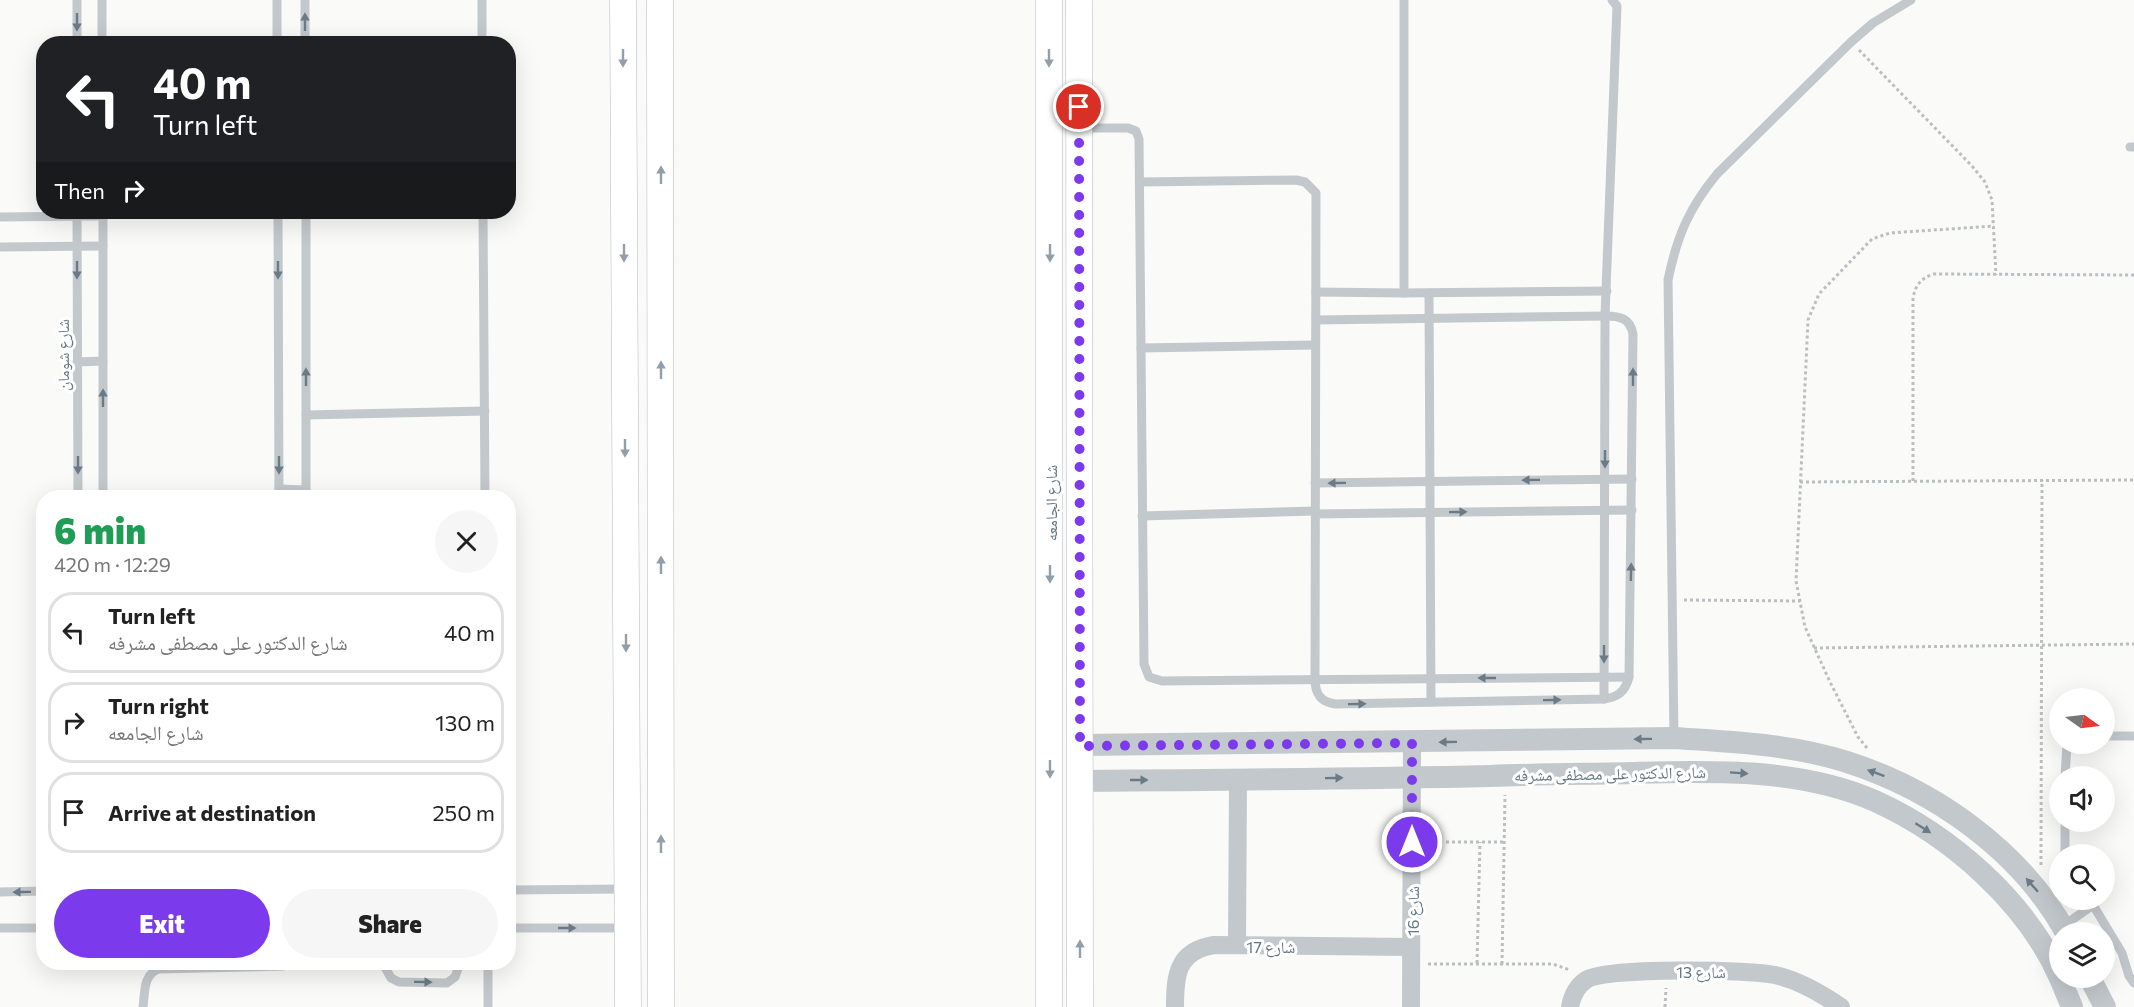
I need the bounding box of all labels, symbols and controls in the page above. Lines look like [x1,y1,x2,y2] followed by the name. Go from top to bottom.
[72,12,82,31] one-way arrow
[300,12,310,31] one-way arrow
[618,49,628,68] one-way arrow
[1044,49,1054,68] one-way arrow
[153,56,251,108] text: 40 m
[54,60,132,138] icon: left
[1053,81,1104,132] pin
[1062,90,1095,123] icon: arrive
[153,108,257,141] text: Turn left
[656,165,666,184] one-way arrow
[117,174,150,207] icon: right
[54,177,105,204] text: Then
[619,244,629,263] one-way arrow
[1045,244,1055,263] one-way arrow
[72,260,82,279] one-way arrow
[273,260,283,279] one-way arrow
[53,319,74,391] street label: شارع شومان
[656,360,666,379] one-way arrow
[301,367,311,386] one-way arrow
[1628,367,1638,386] one-way arrow
[98,388,108,407] one-way arrow
[620,439,630,458] one-way arrow
[1600,449,1610,468] one-way arrow
[73,455,83,474] one-way arrow
[274,455,284,474] one-way arrow
[1041,465,1062,541] street label: شارع الجامعه
[1522,475,1541,485] one-way arrow
[1327,478,1346,487] one-way arrow
[54,507,146,551] text: 6 min
[1448,507,1467,517] one-way arrow
[435,510,498,573] button: close
[54,552,171,576] text: 420 m · 12:29
[656,555,666,574] one-way arrow
[1626,562,1636,581] one-way arrow
[1045,565,1055,584] one-way arrow
[108,602,195,629] text: Turn left
[57,616,90,649] icon: left
[444,619,495,646] text: 40 m
[108,630,348,654] text: شارع الدكتور على مصطفى مشرفه
[621,634,631,653] one-way arrow
[1599,644,1609,663] one-way arrow
[1477,673,1496,683] one-way arrow
[2049,688,2115,754] north arrow
[2049,688,2115,988] map controls
[108,692,209,719] text: Turn right
[1542,696,1561,705] one-way arrow
[1347,699,1366,708] one-way arrow
[57,706,90,739] icon: right
[435,709,495,736] text: 130 m
[108,720,204,744] text: شارع الجامعه
[1633,734,1652,743] one-way arrow
[1438,737,1457,747] one-way arrow
[1045,760,1055,779] one-way arrow
[1514,762,1706,786] street label: شارع الدكتور على مصطفى مشرفه
[2049,766,2115,832] button: sound
[1866,767,1884,777] one-way arrow
[1729,769,1748,778] one-way arrow
[1324,774,1343,783] one-way arrow
[1129,776,1148,785] one-way arrow
[57,796,90,829] icon: arrive
[108,799,316,826] text: Arrive at destination
[432,799,495,826] text: 250 m
[1380,810,1444,874] position arrow
[1915,822,1931,833] one-way arrow
[656,834,666,853] one-way arrow
[2049,844,2115,910] button: search
[2026,878,2039,893] one-way arrow
[1403,886,1424,936] street label: شارع 16
[12,887,31,896] one-way arrow
[54,889,270,958] button: Exit
[282,889,498,958] button: Share
[2049,922,2115,988] button: layers
[557,923,576,933] one-way arrow
[1247,937,1295,958] street label: شارع 17
[1075,939,1085,958] one-way arrow
[1676,962,1726,983] street label: شارع 13
[413,978,432,987] one-way arrow

